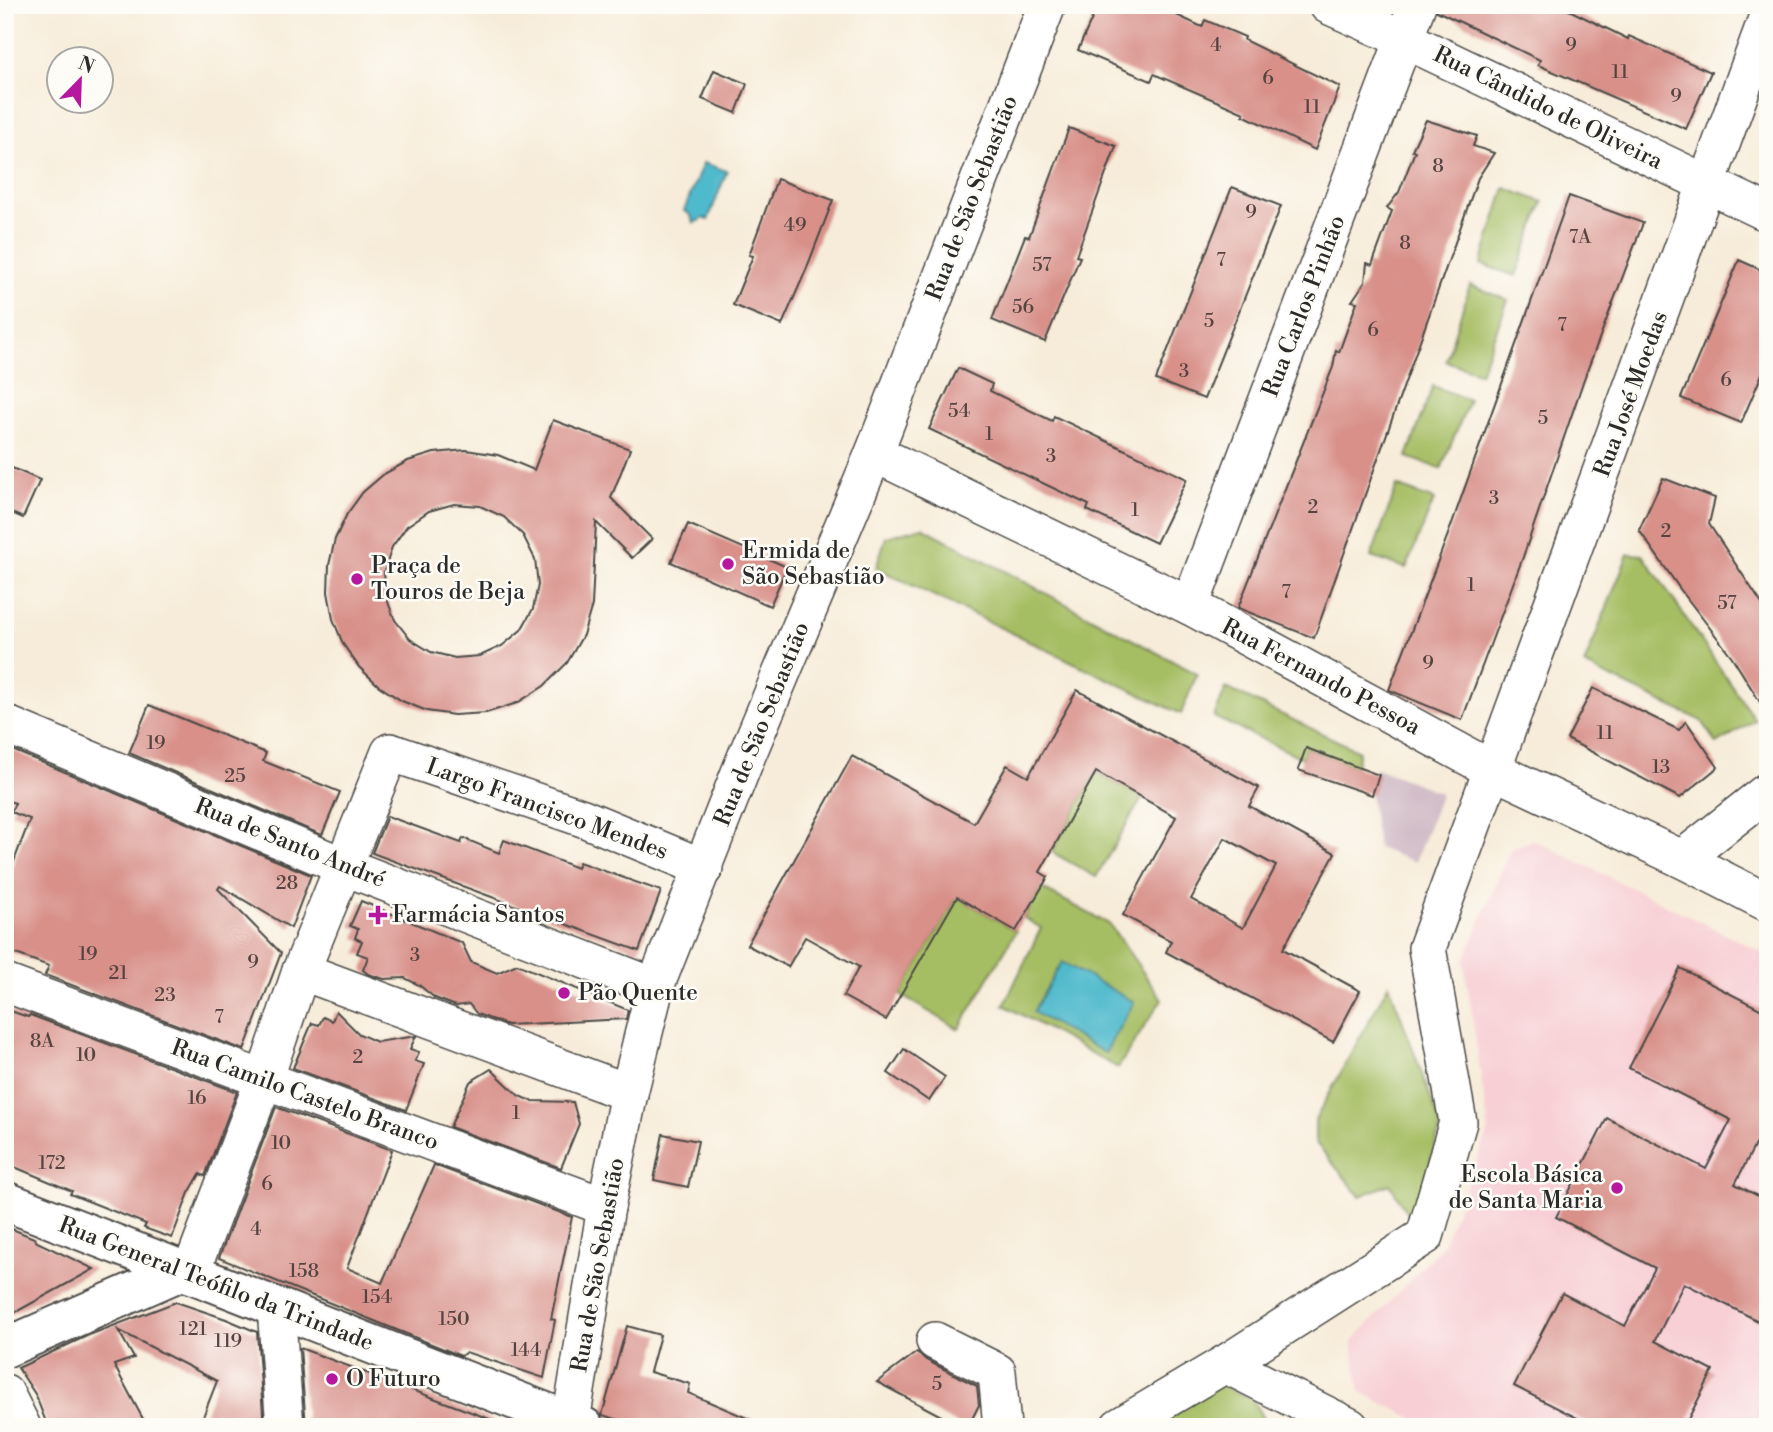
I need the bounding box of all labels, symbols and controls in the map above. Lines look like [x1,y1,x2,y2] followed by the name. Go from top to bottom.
[1210,33,1222,57] house number: 4
[1565,33,1577,57] house number: 9
[1429,40,1667,176] street label: Rua Cândido de Oliveira
[46,46,116,116] north arrow
[75,51,98,79] text: N
[1612,60,1629,84] house number: 11
[1262,66,1274,90] house number: 6
[1670,84,1682,108] house number: 9
[920,91,1024,305] street label: Rua de São Sebastião
[1304,95,1321,119] house number: 11
[1432,154,1444,178] house number: 8
[1245,200,1257,224] house number: 9
[1256,211,1352,401] street label: Rua Carlos Pinhão
[784,213,806,237] house number: 49
[1569,225,1592,249] house number: 7A
[1399,231,1411,255] house number: 8
[1216,248,1226,272] house number: 7
[1032,253,1052,277] house number: 57
[1012,295,1034,319] house number: 56
[1588,307,1674,481] street label: Rua José Moedas
[1204,309,1214,333] house number: 5
[1557,313,1567,337] house number: 7
[1367,318,1379,342] house number: 6
[1179,359,1189,383] house number: 3
[1720,368,1732,392] house number: 6
[948,399,970,423] house number: 54
[1538,406,1548,430] house number: 5
[985,422,993,446] house number: 1
[1046,444,1056,468] house number: 3
[1489,486,1499,510] house number: 3
[1308,495,1318,519] house number: 2
[1131,498,1139,522] house number: 1
[1661,519,1671,543] house number: 2
[742,537,885,591] place label: Ermida de São Sebastião
[371,552,525,606] place label: Praça de Touros de Beja
[720,556,736,572] marker: Ermida de São Sebastião
[349,571,365,587] marker: Praça de Touros de Beja
[1467,573,1475,597] house number: 1
[1281,580,1291,604] house number: 7
[1717,591,1737,615] house number: 57
[1217,613,1426,741] street label: Rua Fernando Pessoa
[708,618,816,830] street label: Rua de São Sebastião
[1422,651,1434,675] house number: 9
[1597,721,1614,745] house number: 11
[146,731,166,755] house number: 19
[422,752,672,866] street label: Largo Francisco Mendes
[1652,755,1670,779] house number: 13
[224,764,246,788] house number: 25
[191,792,389,894] street label: Rua de Santo André
[276,871,298,895] house number: 28
[392,901,564,929] place label: Farmácia Santos
[370,907,386,923] marker: Farmácia Santos
[78,942,98,966] house number: 19
[410,943,420,967] house number: 3
[247,950,259,974] house number: 9
[108,961,128,985] house number: 21
[578,979,698,1007] place label: Pão Quente
[154,983,176,1007] house number: 23
[556,985,572,1001] marker: Pão Quente
[214,1005,224,1029] house number: 7
[30,1029,55,1053] house number: 8A
[167,1034,443,1156] street label: Rua Camilo Castelo Branco
[76,1043,96,1067] house number: 10
[353,1045,363,1069] house number: 2
[187,1086,207,1110] house number: 16
[512,1101,520,1125] house number: 1
[271,1131,291,1155] house number: 10
[38,1151,66,1175] house number: 172
[565,1156,631,1374] street label: Rua de São Sebastião
[1449,1161,1603,1215] place label: Escola Básica de Santa Maria
[261,1172,273,1196] house number: 6
[1609,1180,1625,1196] marker: Escola Básica de Santa Maria
[55,1211,377,1357] street label: Rua General Teófilo da Trindade
[250,1217,262,1241] house number: 4
[289,1259,319,1283] house number: 158
[362,1285,392,1309] house number: 154
[438,1307,470,1331] house number: 150
[179,1317,207,1341] house number: 121
[214,1329,242,1353] house number: 119
[511,1338,541,1362] house number: 144
[346,1365,441,1393] place label: O Futuro
[324,1371,340,1387] marker: O Futuro
[932,1372,942,1396] house number: 5

